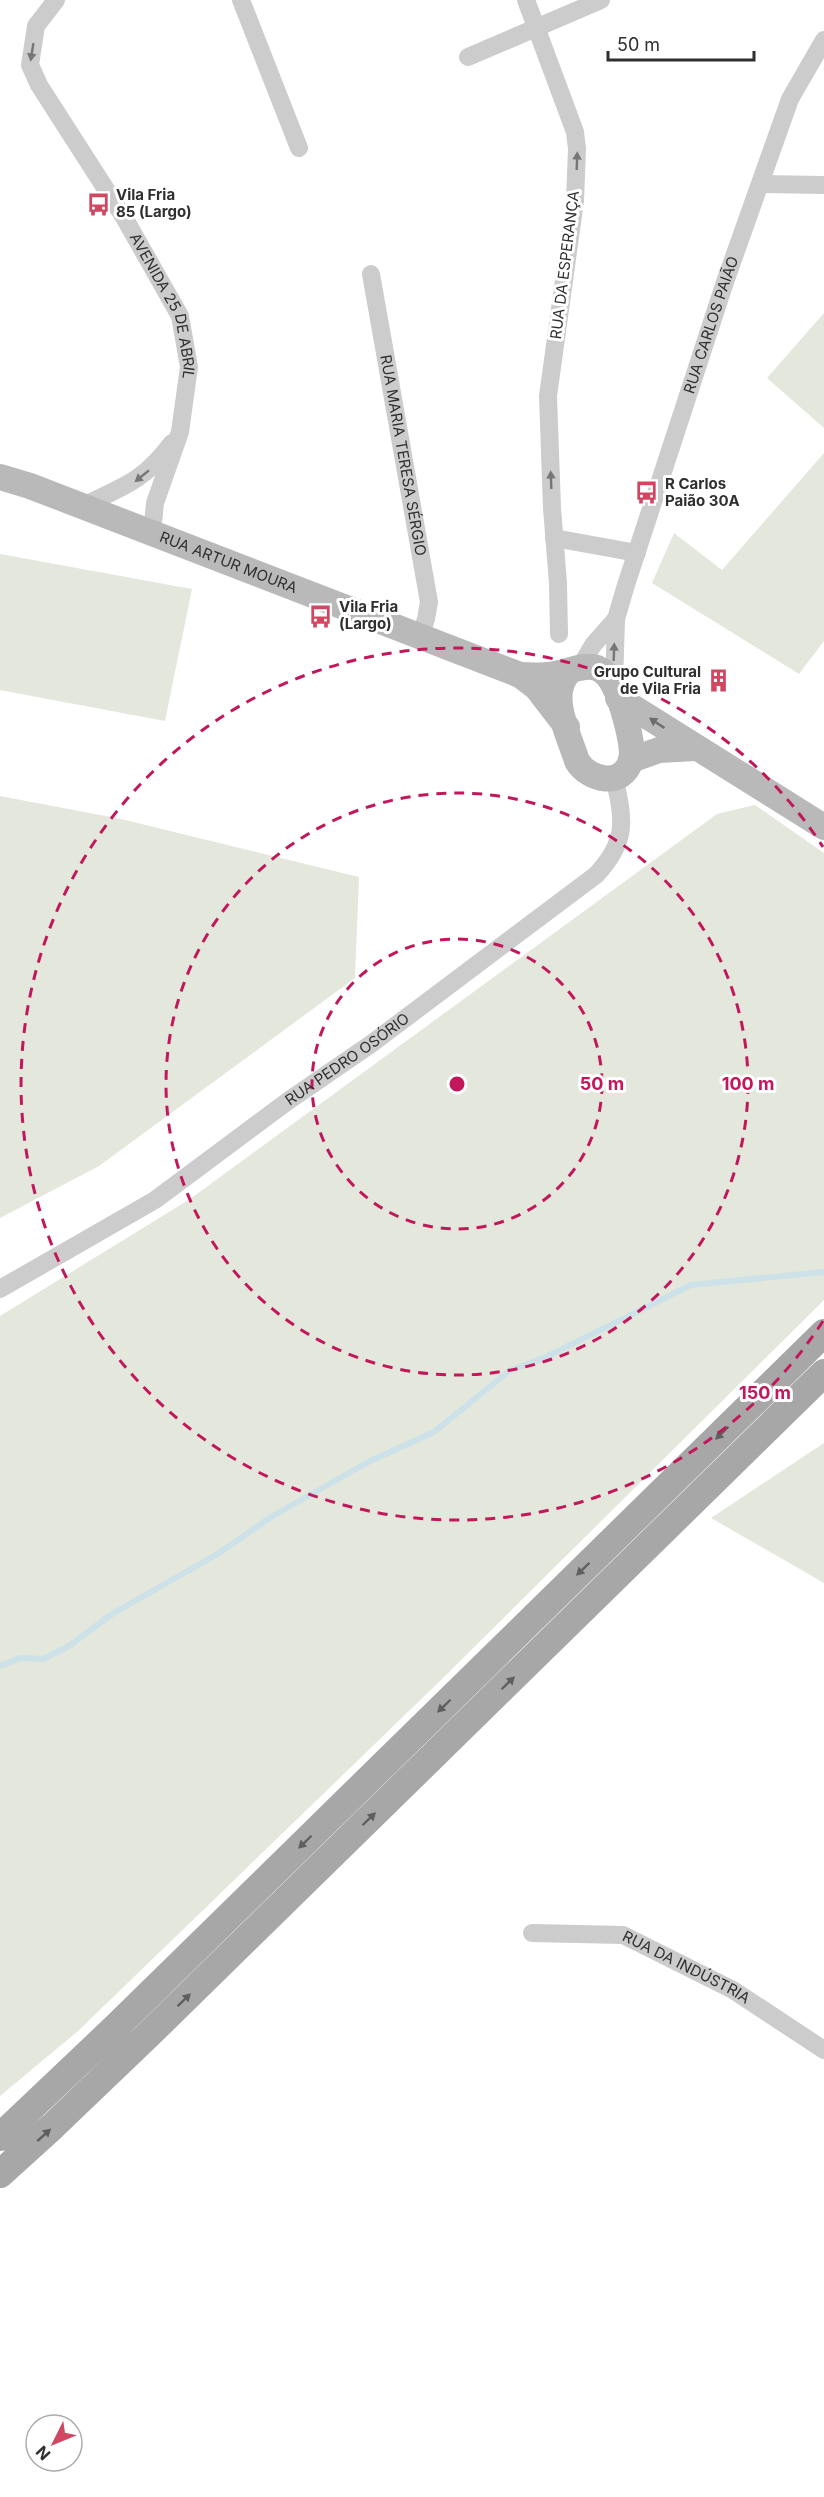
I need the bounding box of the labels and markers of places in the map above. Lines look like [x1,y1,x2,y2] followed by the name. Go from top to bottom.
[116,185,192,221] place label: Vila Fria 85 (Largo)
[85,191,111,217] bus stop icon: Vila Fria 85 (Largo)
[665,474,740,510] place label: R Carlos Paião 30A
[634,480,660,506] bus stop icon: R Carlos Paião 30A
[339,597,398,633] place label: Vila Fria (Largo)
[308,603,334,629] bus stop icon: Vila Fria (Largo)
[594,662,701,698] place label: Grupo Cultural de Vila Fria
[706,668,732,694] building icon: Grupo Cultural de Vila Fria
[447,1074,467,1094] centre of rings

